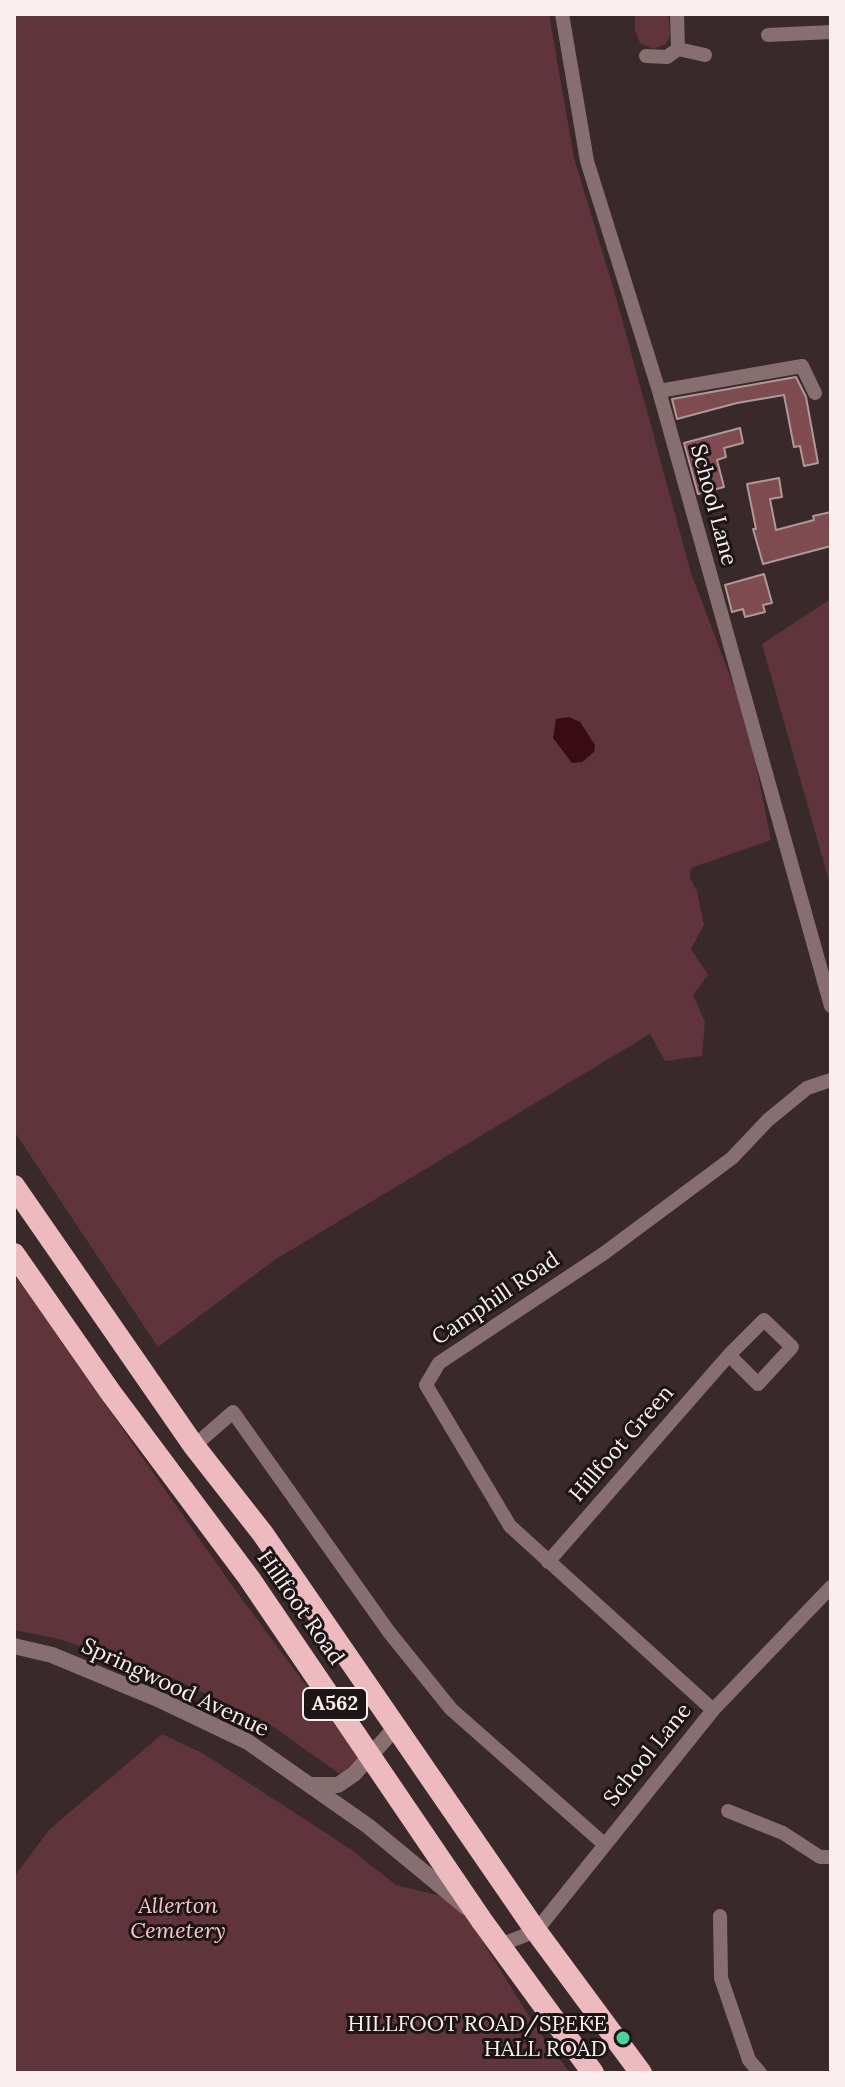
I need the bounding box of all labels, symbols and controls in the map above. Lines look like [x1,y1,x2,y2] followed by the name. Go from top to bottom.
[684,441,742,569] street label: School Lane
[427,1247,565,1351] street label: Camphill Road
[564,1380,680,1508] street label: Hillfoot Green
[251,1546,349,1670] street label: Hillfoot Road
[77,1633,273,1743] street label: Springwood Avenue
[303,1688,367,1720] road number: A562
[599,1698,697,1812] street label: School Lane
[130,1894,226,1946] park label: Allerton Cemetery
[347,2012,607,2064] place label: HILLFOOT ROAD/SPEKE HALL ROAD
[614,2029,632,2047] marker: HILLFOOT ROAD/SPEKE HALL ROAD

